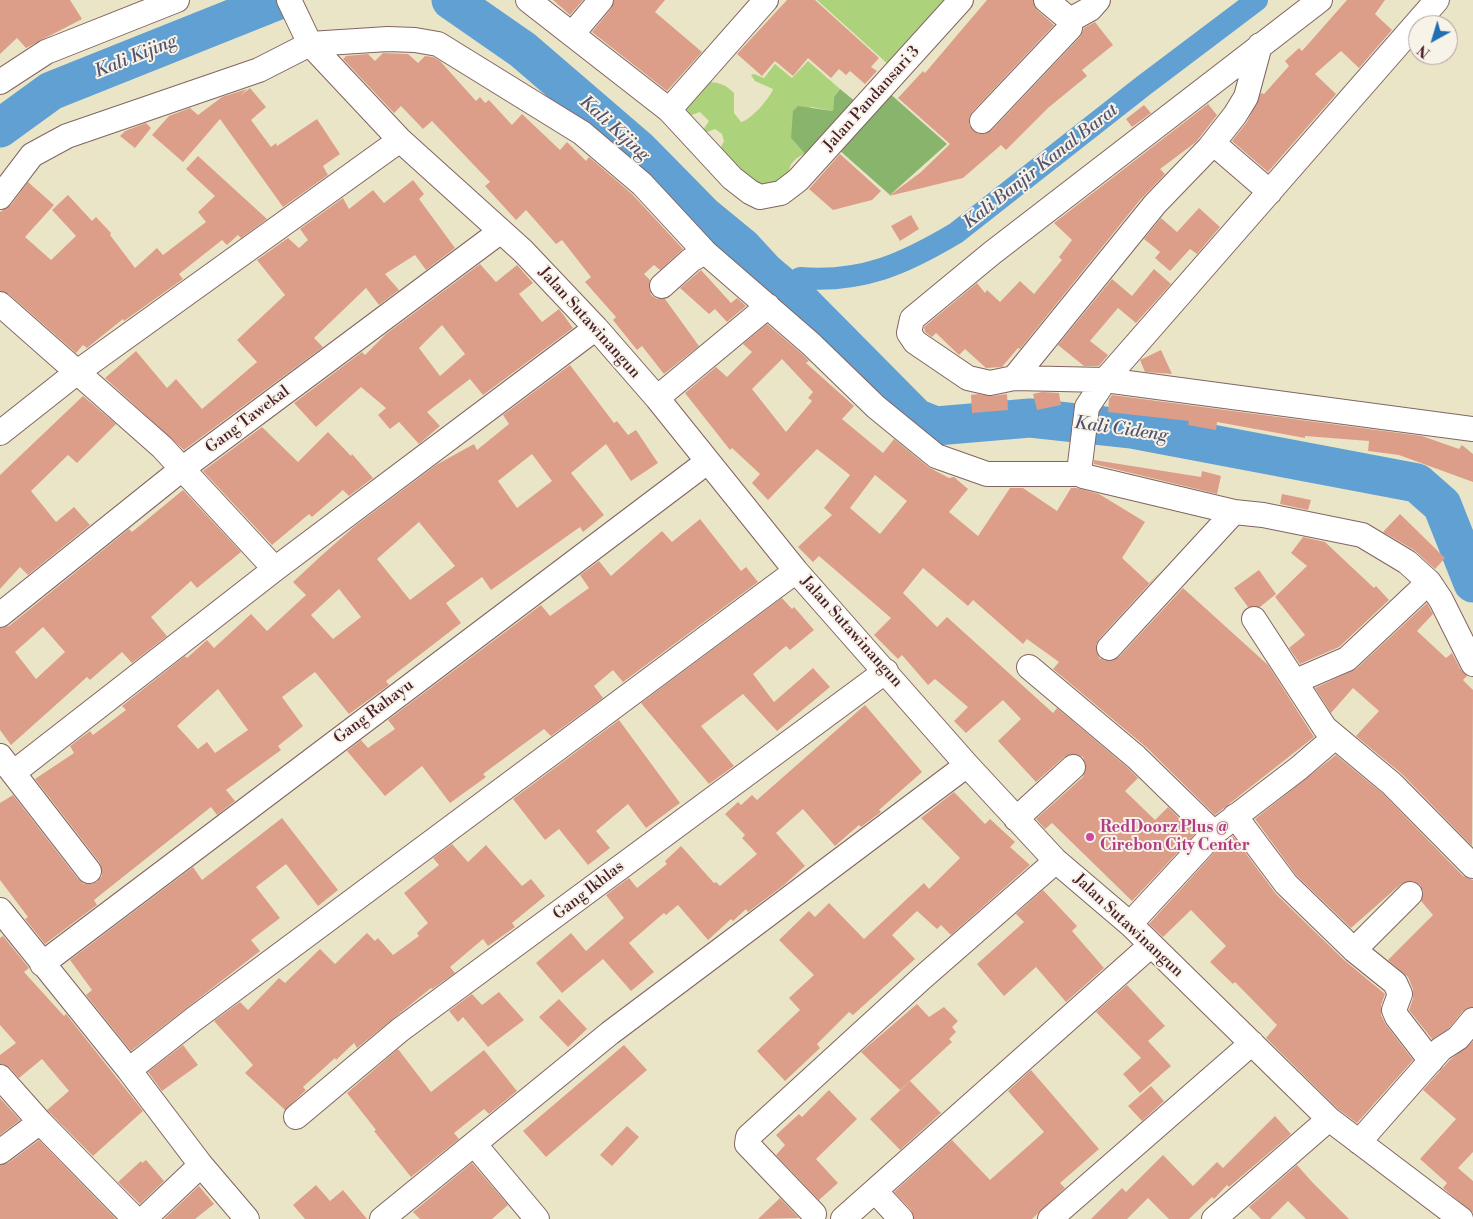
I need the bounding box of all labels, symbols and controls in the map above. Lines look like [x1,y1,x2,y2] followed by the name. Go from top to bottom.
[1408,15,1458,65] north arrow
[92,31,180,83] water label: Kali Kijing
[1414,40,1434,61] text: N
[820,43,924,155] street label: Jalan Pandansari 3
[574,92,654,166] water label: Kali Kijing
[959,100,1123,234] water label: Kali Banjir Kanal Barat
[534,263,644,383] street label: Jalan Sutawinangun
[202,382,294,458] street label: Gang Tawekal
[1073,413,1169,447] water label: Kali Cideng
[796,572,906,692] street label: Jalan Sutawinangun
[330,676,418,748] street label: Gang Rahayu
[1100,818,1250,856] place label: RedDoorz Plus @ Cirebon City Center
[1084,831,1096,843] marker: RedDoorz Plus @ Cirebon City Center
[550,857,628,925] street label: Gang Ikhlas
[1069,870,1187,982] street label: Jalan Sutawinangun

